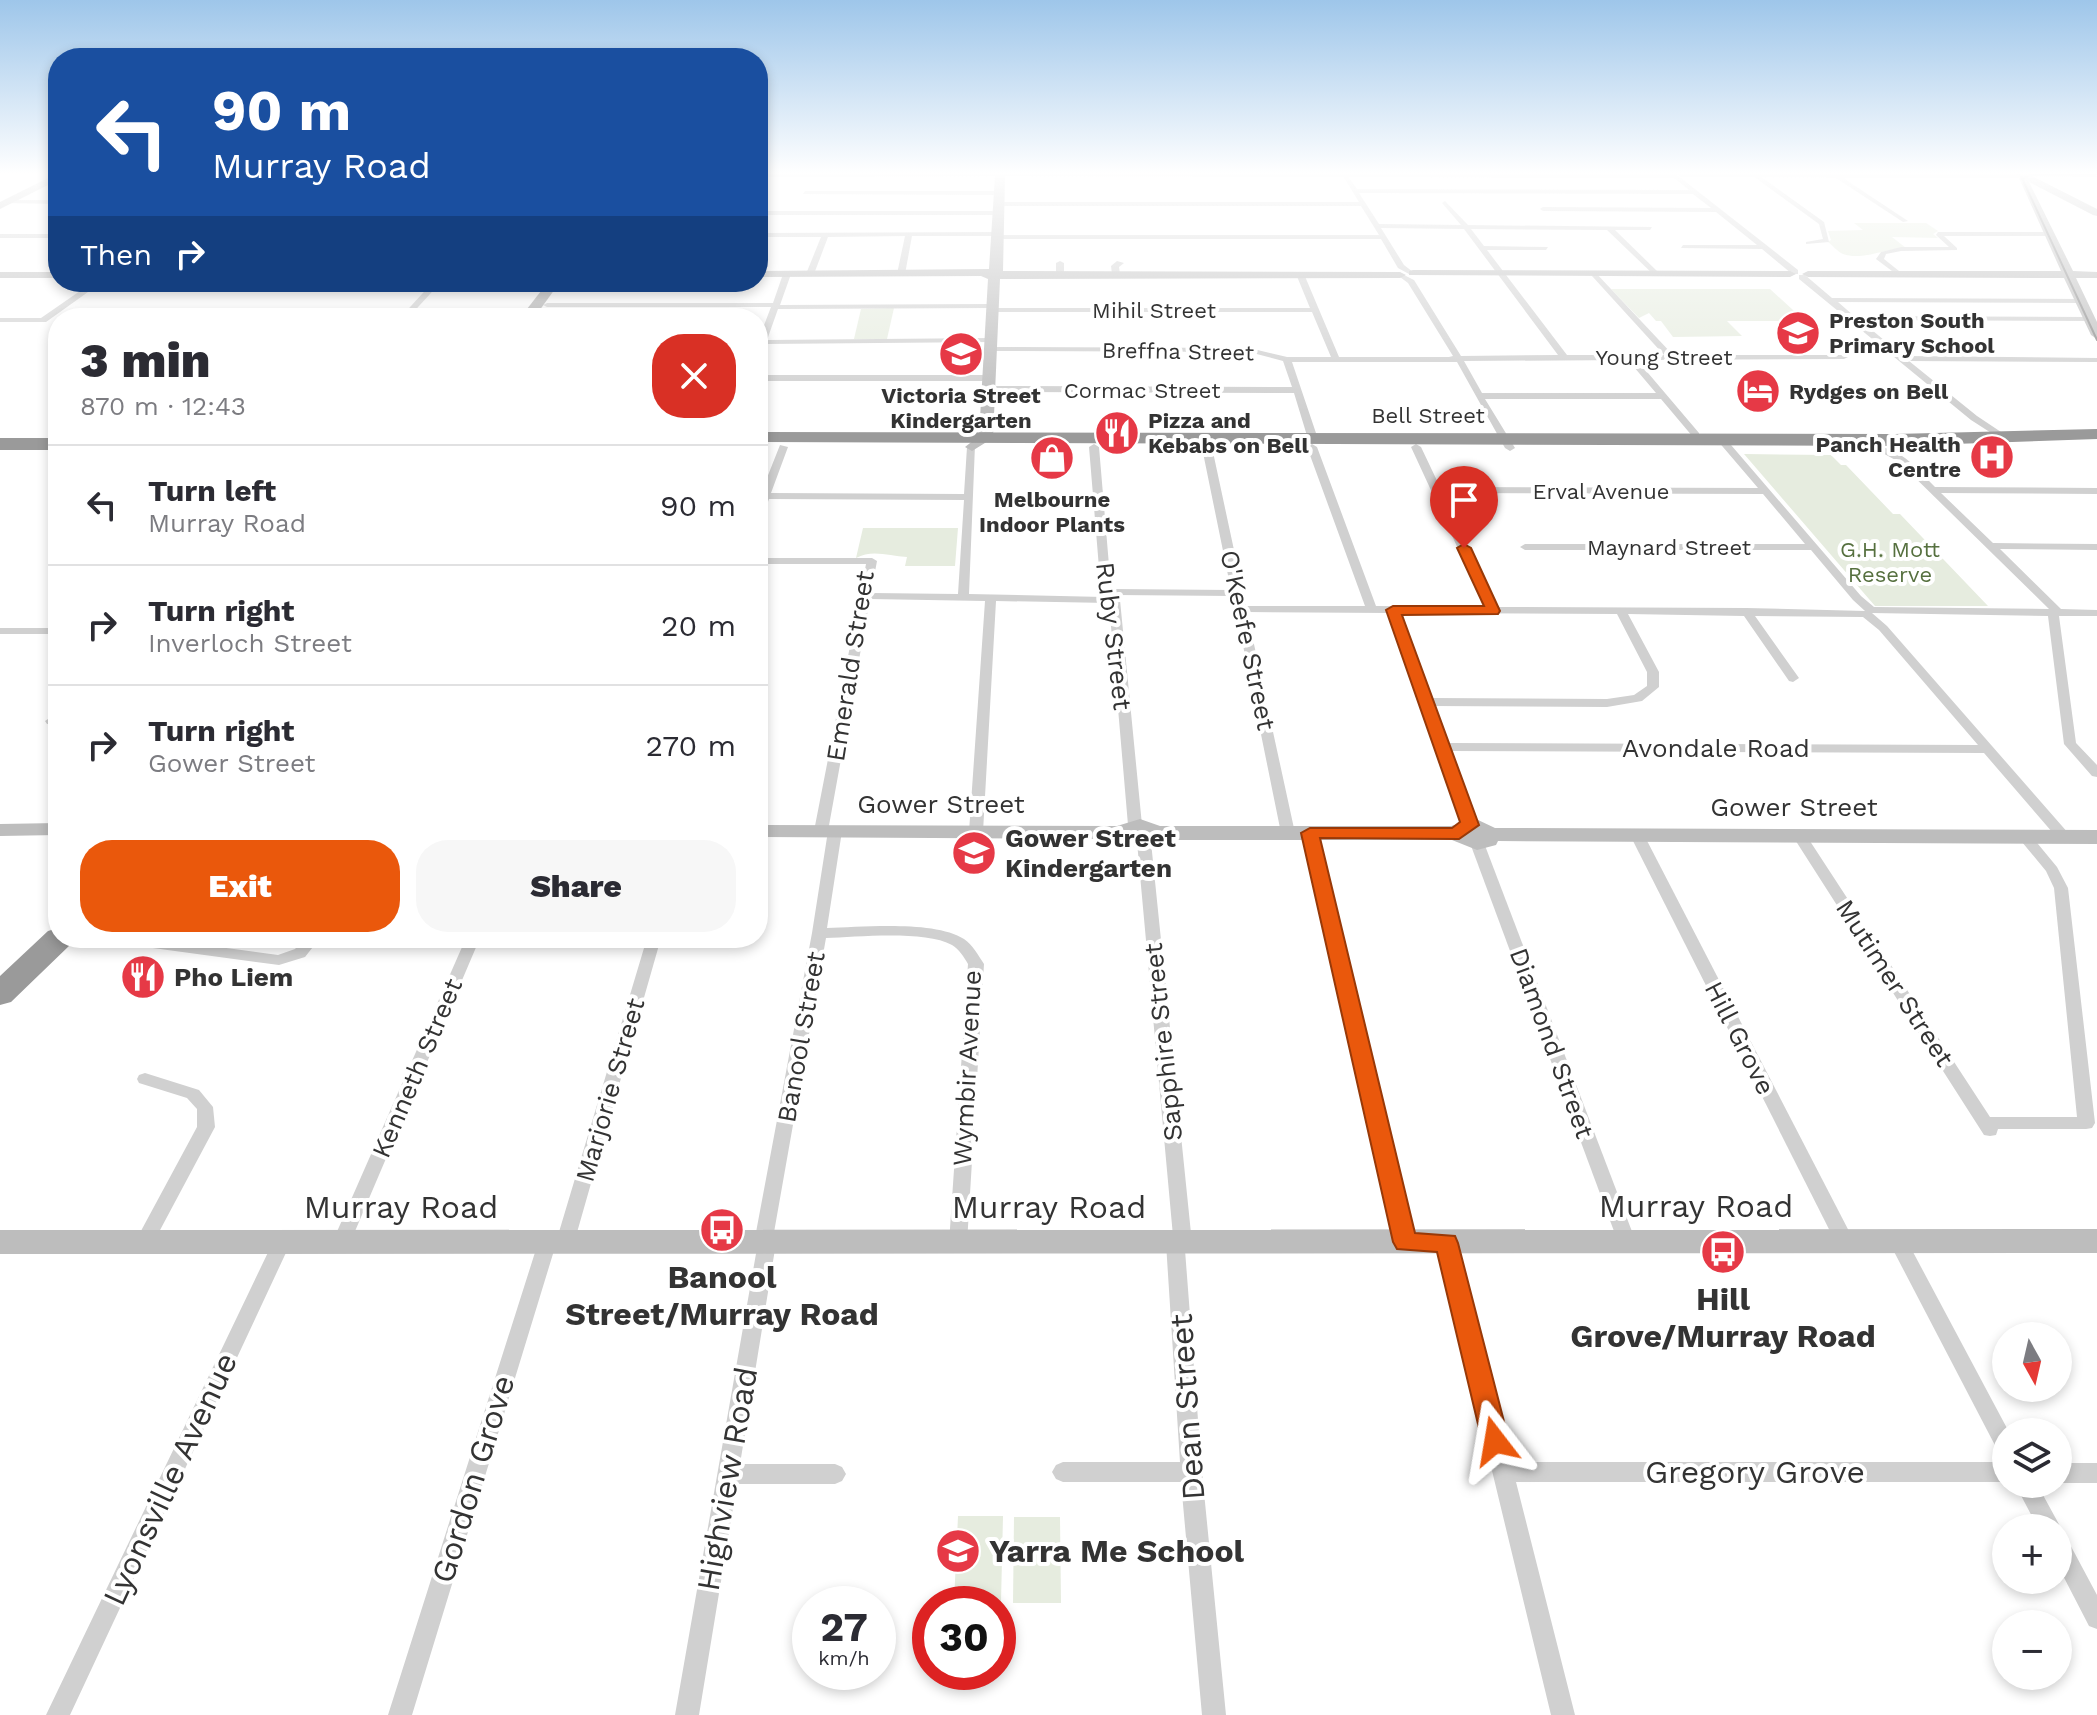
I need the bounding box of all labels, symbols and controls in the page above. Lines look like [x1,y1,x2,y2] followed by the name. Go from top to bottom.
[212,78,351,144] text: 90 m
[80,80,184,184] icon: left
[212,145,431,187] text: Murray Road
[168,232,212,276] icon: right
[80,237,152,272] text: Then
[1092,298,1216,323] street label: Mihil Street
[1829,308,1995,358] place label: Preston South Primary School
[1774,309,1822,357] school or university icon: Preston South Primary School
[937,330,985,378] school or university icon: Victoria Street Kindergarten
[80,332,211,389] text: 3 min
[652,334,736,418] button: close
[1102,338,1254,365] street label: Breffna Street
[1596,345,1732,370] street label: Young Street
[1734,367,1782,415] hotel icon: Rydges on Bell
[1064,378,1220,403] street label: Cormac Street
[1789,379,1949,404] place label: Rydges on Bell
[881,383,1041,433] place label: Victoria Street Kindergarten
[80,391,246,421] text: 870 m · 12:43
[1371,403,1485,428] street label: Bell Street
[1148,408,1309,458] place label: Pizza and Kebabs on Bell
[1093,409,1141,457] restaurant icon: Pizza and Kebabs on Bell
[1815,432,1961,482] place label: Panch Health Centre
[1968,433,2016,481] hospital icon: Panch Health Centre
[1028,434,1076,482] shop icon: Melbourne Indoor Plants
[1430,466,1498,548] pin
[148,473,276,508] text: Turn left
[1442,478,1486,522] icon: arrive
[1532,479,1670,504] street label: Erval Avenue
[80,483,124,527] icon: left
[979,487,1125,537] place label: Melbourne Indoor Plants
[660,488,736,523] text: 90 m
[148,508,306,538] text: Murray Road
[1587,535,1751,560] street label: Maynard Street
[1840,537,1940,587] park label: G.H. Mott Reserve
[1214,547,1282,733] street label: O'Keefe Street
[1090,560,1138,712] street label: Ruby Street
[820,568,880,764] street label: Emerald Street
[148,593,294,628] text: Turn right
[80,603,124,647] icon: right
[661,608,736,643] text: 20 m
[148,628,352,658] text: Inverloch Street
[148,713,294,748] text: Turn right
[80,723,124,767] icon: right
[645,728,736,763] text: 270 m
[1622,733,1810,763] street label: Avondale Road
[148,748,315,778] text: Gower Street
[857,789,1025,819] street label: Gower Street
[1710,792,1878,822] street label: Gower Street
[1005,823,1176,883] place label: Gower Street Kindergarten
[950,829,998,877] school or university icon: Gower Street Kindergarten
[80,840,400,932] button: Exit
[416,840,736,932] button: Share
[1830,894,1960,1072] street label: Mutimer Street
[1138,941,1188,1143] street label: Sapphire Street
[1504,944,1600,1142] street label: Diamond Street
[771,949,831,1125] street label: Banool Street
[119,953,167,1001] restaurant icon: Pho Liem
[174,962,293,992] place label: Pho Liem
[947,969,987,1167] street label: Wymbir Avenue
[366,974,468,1162] street label: Kenneth Street
[1699,976,1781,1100] street label: Hill Grove
[569,995,651,1185] street label: Marjorie Street
[1599,1187,1793,1225] street label: Murray Road
[304,1188,498,1226] street label: Murray Road
[952,1188,1146,1226] street label: Murray Road
[698,1206,746,1254] bus stop icon: Banool Street/Murray Road
[1699,1228,1747,1276] bus stop icon: Hill Grove/Murray Road
[565,1258,879,1333] place label: Banool Street/Murray Road
[1570,1280,1876,1355] place label: Hill Grove/Murray Road
[1162,1313,1212,1501] street label: Dean Street
[1992,1322,2072,1402] north arrow
[1992,1322,2072,1690] map controls
[95,1347,245,1611] street label: Lyonsville Avenue
[689,1364,765,1594] street label: Highview Road
[423,1371,523,1587] street label: Gordon Grove
[1453,1399,1537,1483] position arrow
[1992,1418,2072,1498] button: layers
[1645,1453,1865,1491] street label: Gregory Grove
[1992,1514,2072,1594] button: +
[934,1527,982,1575] school or university icon: Yarra Me School
[989,1532,1245,1570] place label: Yarra Me School
[912,1586,1016,1690] speed limit sign: 30
[820,1604,868,1651] text: 27
[1992,1610,2072,1690] button: −
[818,1646,870,1670] text: km/h

